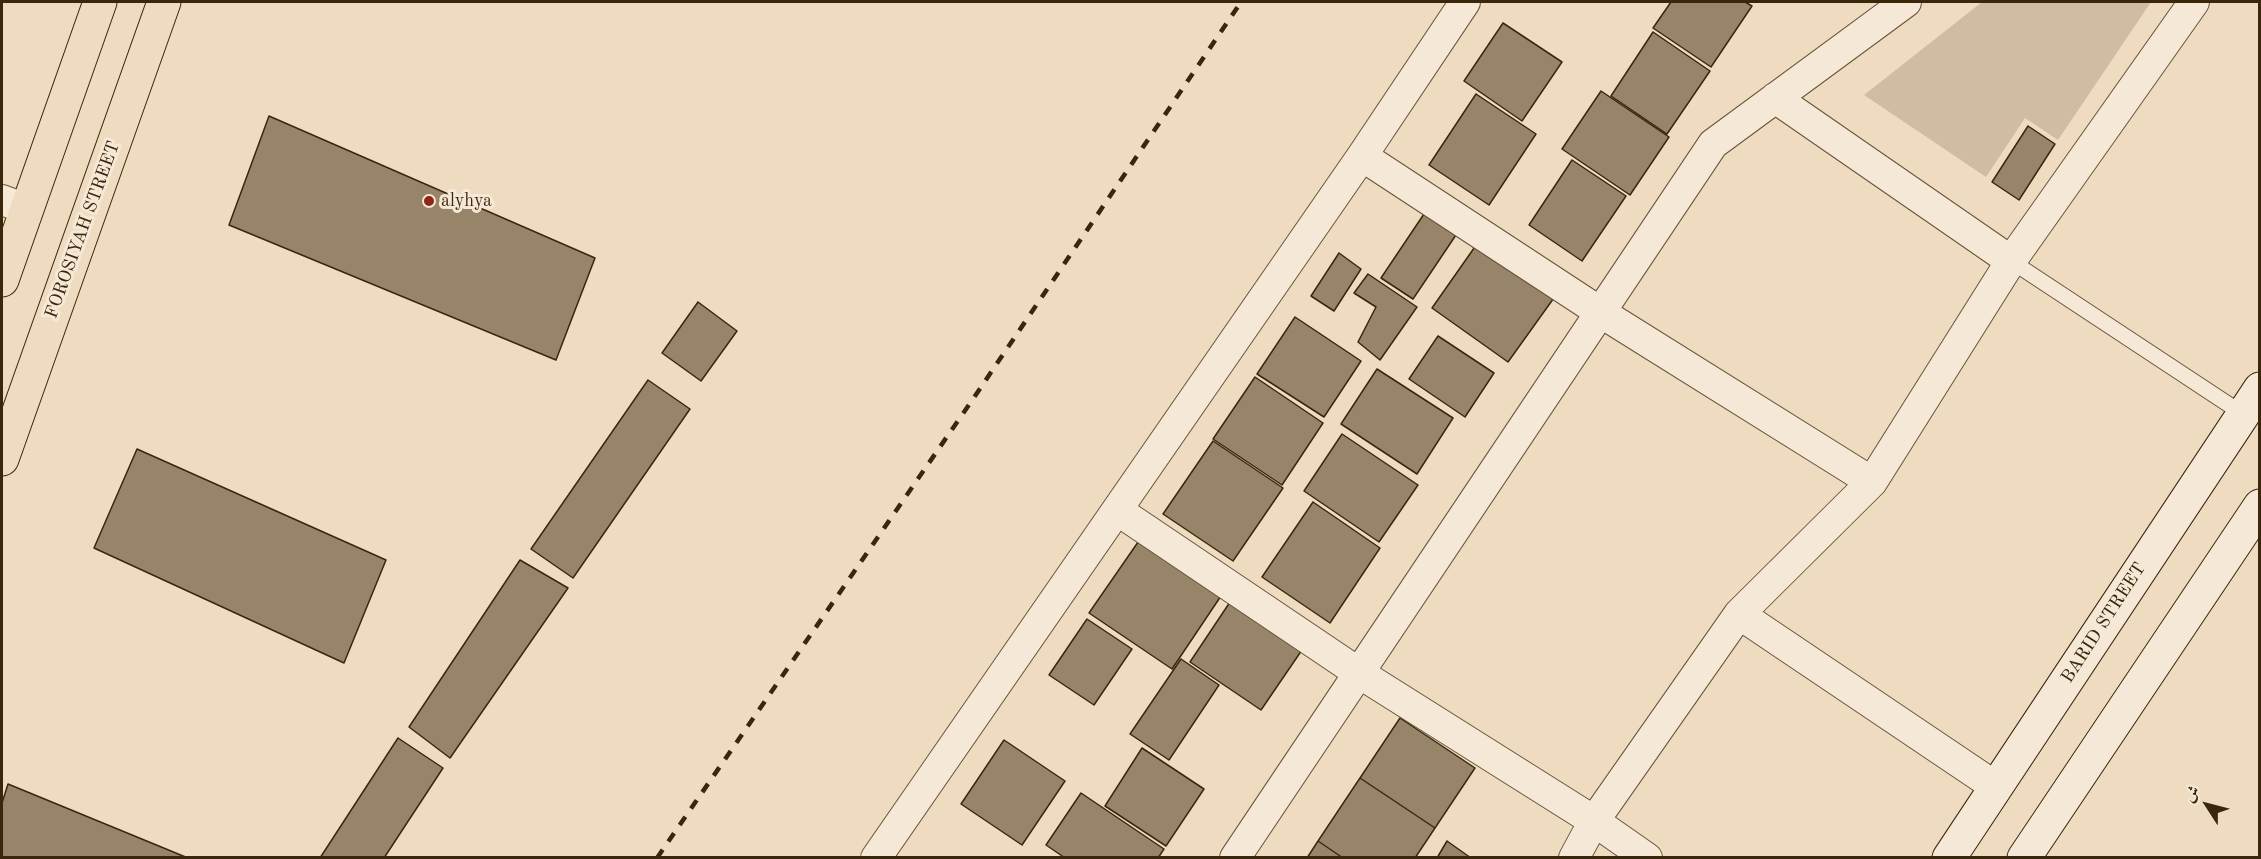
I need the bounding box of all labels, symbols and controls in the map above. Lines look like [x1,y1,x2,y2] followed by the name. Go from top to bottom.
[41,138,125,322] street label: FOROSIYAH STREET
[441,190,492,212] place label: alyhya
[422,194,436,208] marker: alyhya
[2057,559,2151,687] street label: BARID STREET
[2177,775,2237,835] north arrow
[2181,783,2204,806] text: ش

